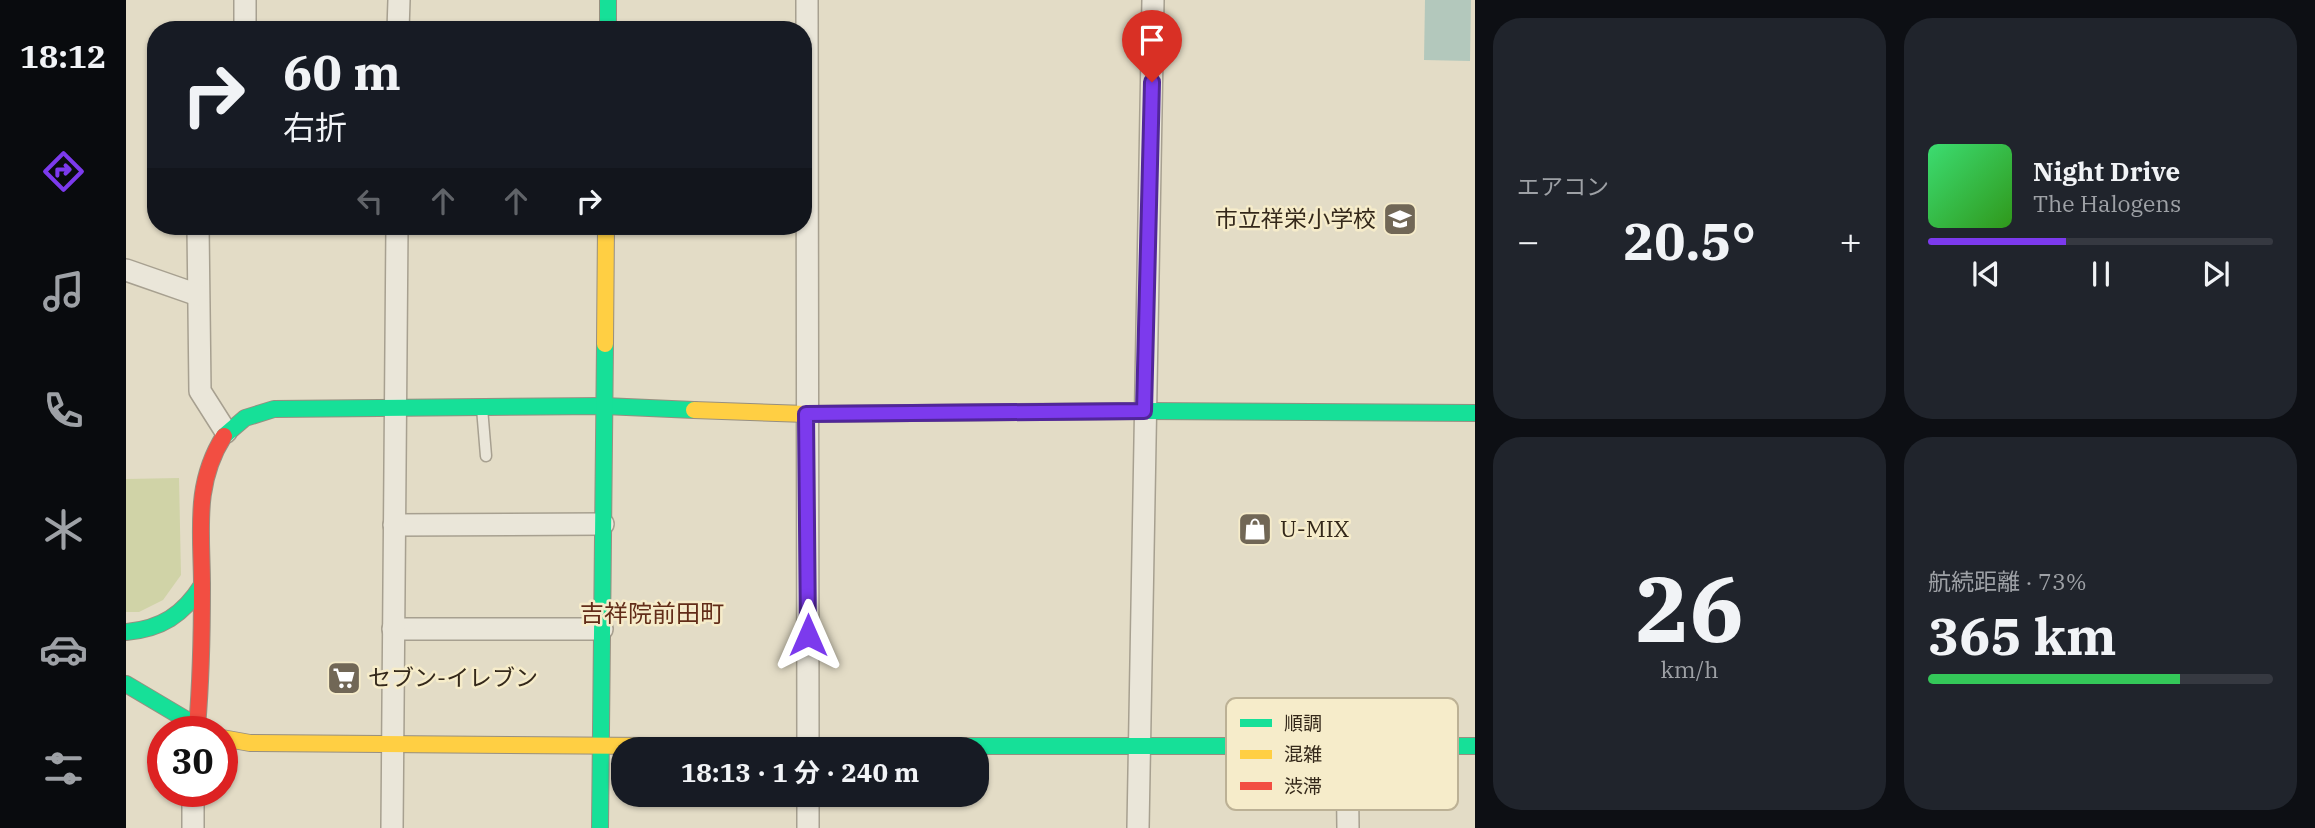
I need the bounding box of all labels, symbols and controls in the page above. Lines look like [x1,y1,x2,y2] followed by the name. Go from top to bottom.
[1122,10,1182,82] pin
[1133,21,1171,59] icon: arrive
[20,35,106,77] text: 18:12
[283,40,401,103] text: 60 m
[168,49,259,140] icon: right
[283,106,347,148] text: 右折
[39,147,88,196] icon: directions
[2033,154,2180,188] text: Night Drive
[1517,171,1609,201] text: エアコン
[351,182,389,220] icon: left
[424,182,462,220] icon: ahead
[497,182,535,220] icon: ahead
[570,182,608,220] icon: right
[2033,188,2181,218] text: The Halogens
[1381,200,1419,238] school or university icon: 市立祥栄小学校
[1215,203,1376,233] place label: 市立祥栄小学校
[1623,207,1756,274] text: 20.5°
[1517,216,1540,265] text: −
[1839,216,1862,265] text: +
[1967,255,2005,293] icon: previous
[2082,255,2120,293] icon: pause
[2197,255,2235,293] icon: next
[39,267,88,316] icon: music
[39,386,88,435] icon: phone
[39,505,88,554] icon: climate
[1236,510,1274,548] shop icon: U-MIX
[1280,513,1349,543] place label: U-MIX
[1635,549,1744,667] text: 26
[1928,566,2087,596] text: 航続距離 · 73%
[580,597,724,629] district label: 吉祥院前田町
[771,598,845,672] position arrow
[1928,602,2117,669] text: 365 km
[39,625,88,674] icon: car
[1660,654,1719,684] text: km/h
[325,659,363,697] supermarket icon: セブン-イレブン
[368,662,538,692] place label: セブン-イレブン
[1226,698,1458,810] legend
[1284,711,1322,735] text: 順調
[147,716,238,807] speed limit sign: 30
[1284,742,1322,766] text: 混雑
[39,744,88,793] icon: filters
[681,755,919,789] text: 18:13 · 1 分 · 240 m
[1284,774,1322,798] text: 渋滞

